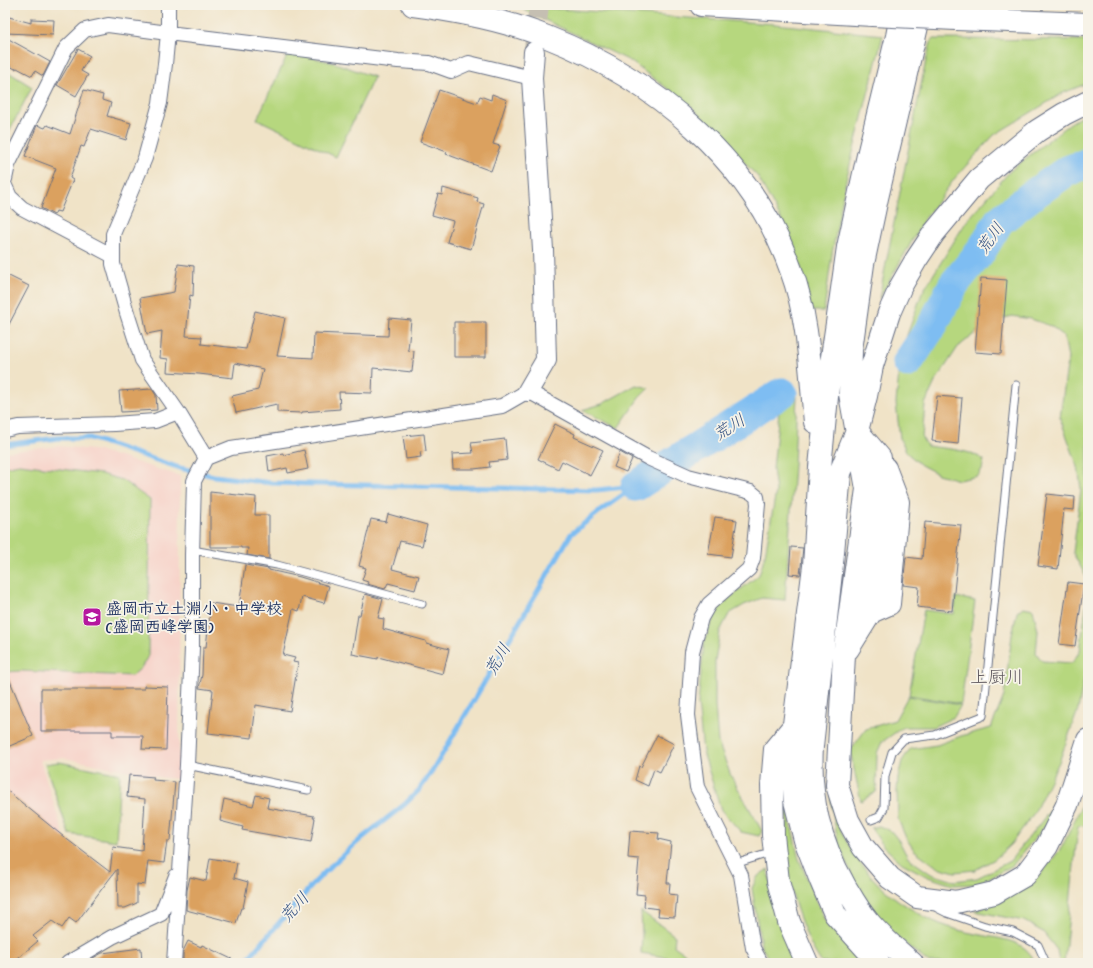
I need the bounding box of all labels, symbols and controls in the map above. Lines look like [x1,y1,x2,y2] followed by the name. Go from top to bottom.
[971,218,1011,260] water label: 荒川
[709,409,751,448] water label: 荒川
[105,598,282,640] place label: 盛岡市立土淵小・中学校 (盛岡西峰学園)
[81,606,103,628] school or university icon: 盛岡市立土淵小・中学校 (盛岡西峰学園)
[479,639,518,681] water label: 荒川
[970,666,1024,692] district label: 上厨川
[274,887,316,929] water label: 荒川

